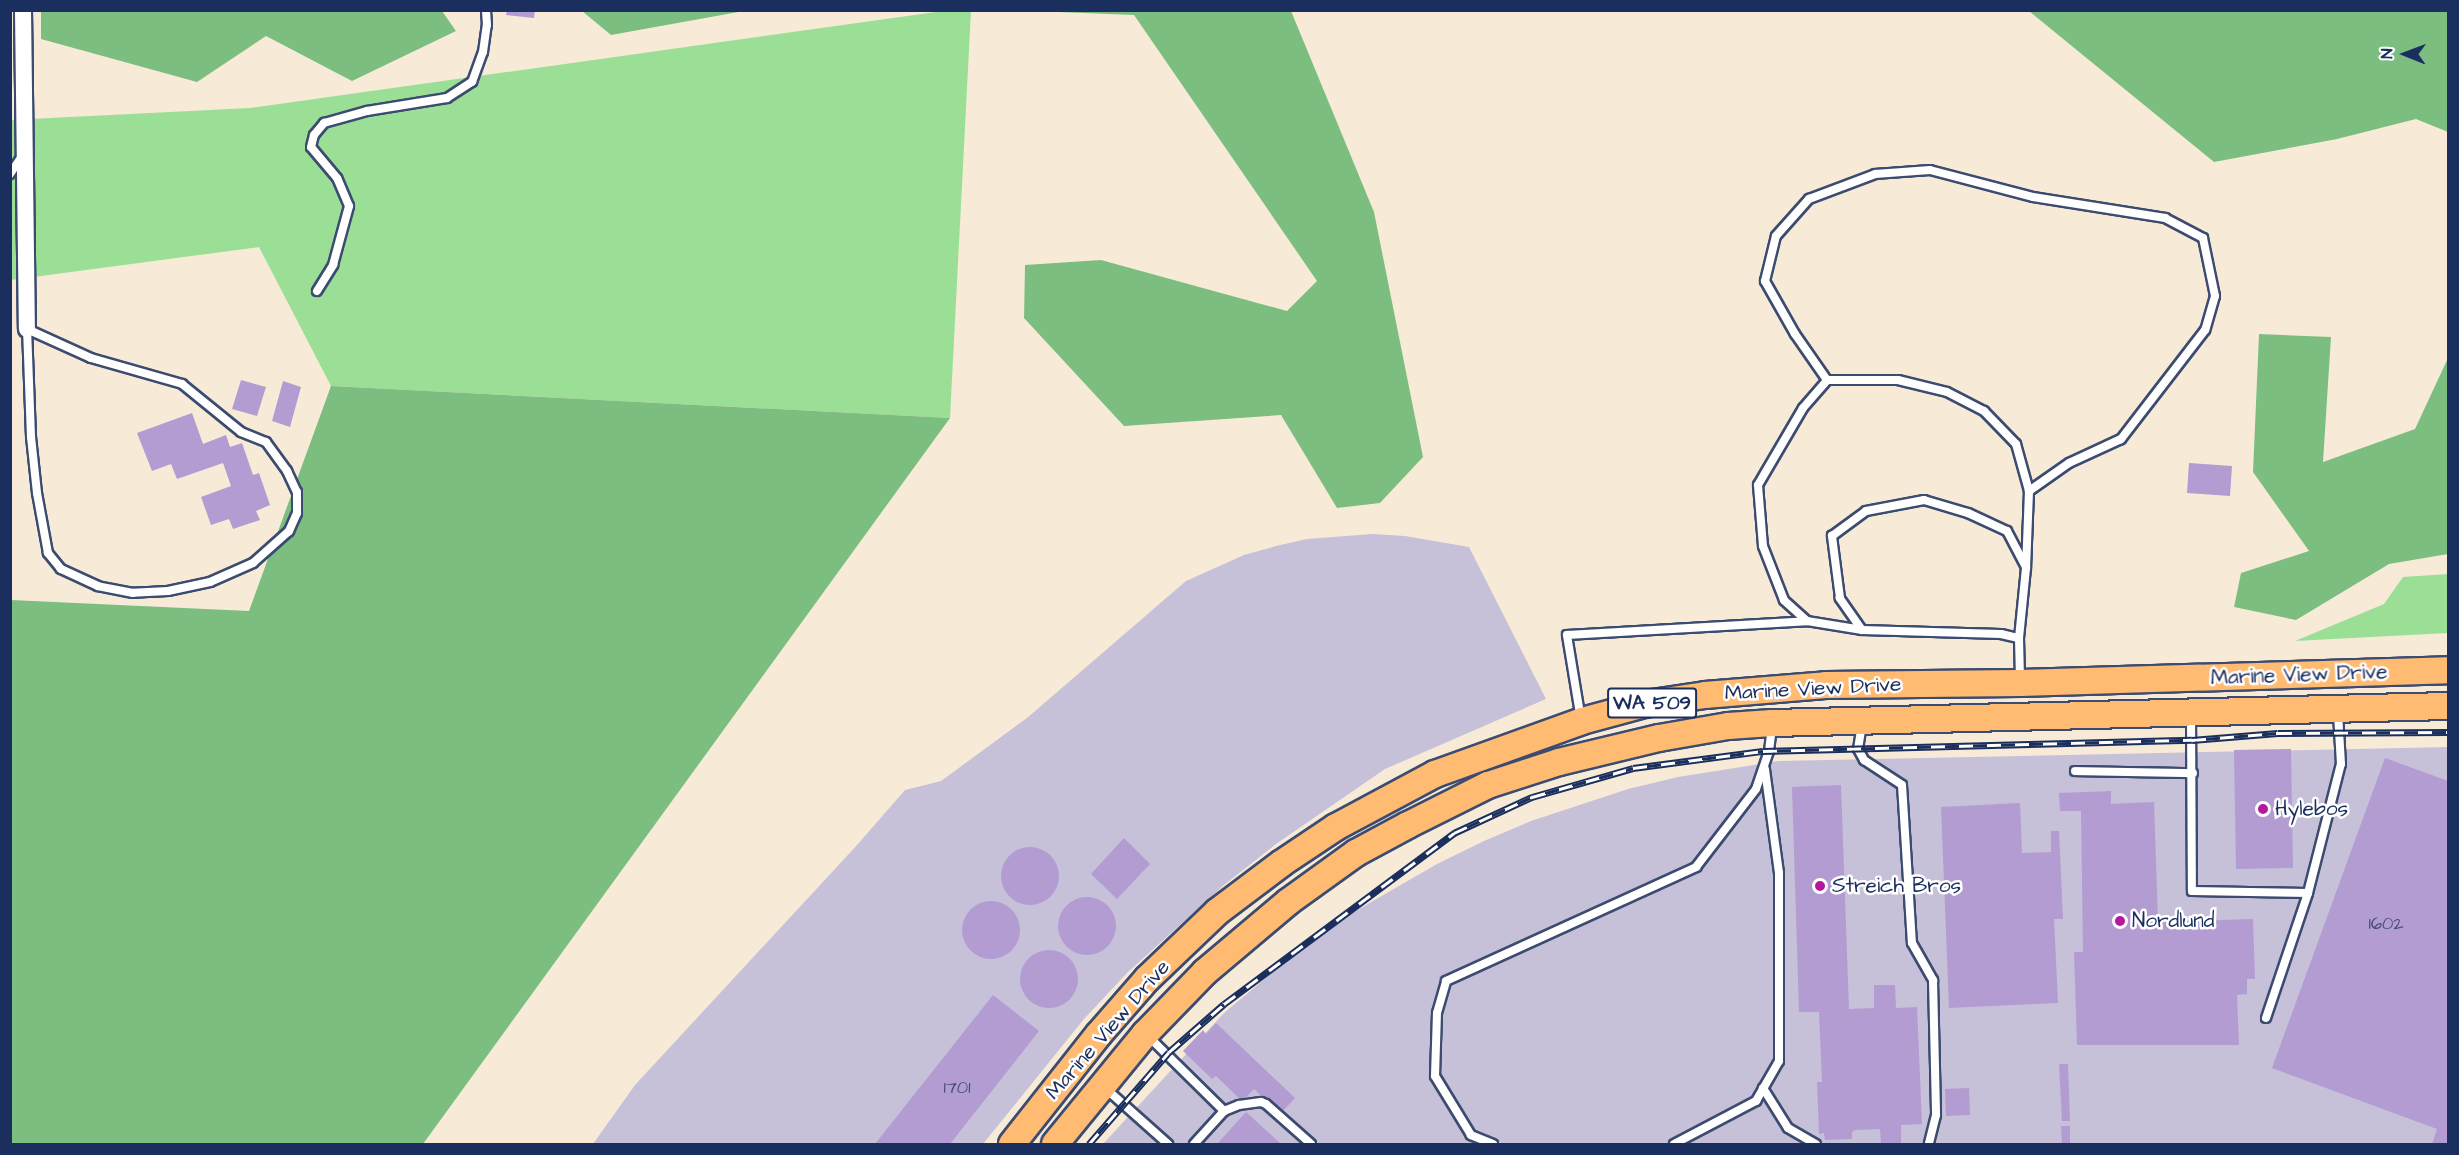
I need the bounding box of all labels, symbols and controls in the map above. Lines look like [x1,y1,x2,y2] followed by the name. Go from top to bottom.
[2375,24,2435,84] north arrow
[2376,48,2398,59] text: N
[2210,659,2388,691] street label: Marine View Drive
[1724,672,1902,706] street label: Marine View Drive
[1607,686,1697,720] road number: WA 509
[2275,796,2348,822] place label: Hylebos
[2256,802,2270,816] marker: Hylebos
[1832,873,1961,899] place label: Streich Bros
[1813,879,1827,893] marker: Streich Bros
[2132,908,2215,934] place label: Nordlund
[2368,913,2404,935] house number: 1602
[2113,914,2127,928] marker: Nordlund
[1040,955,1176,1105] street label: Marine View Drive
[943,1077,971,1099] house number: 1701

